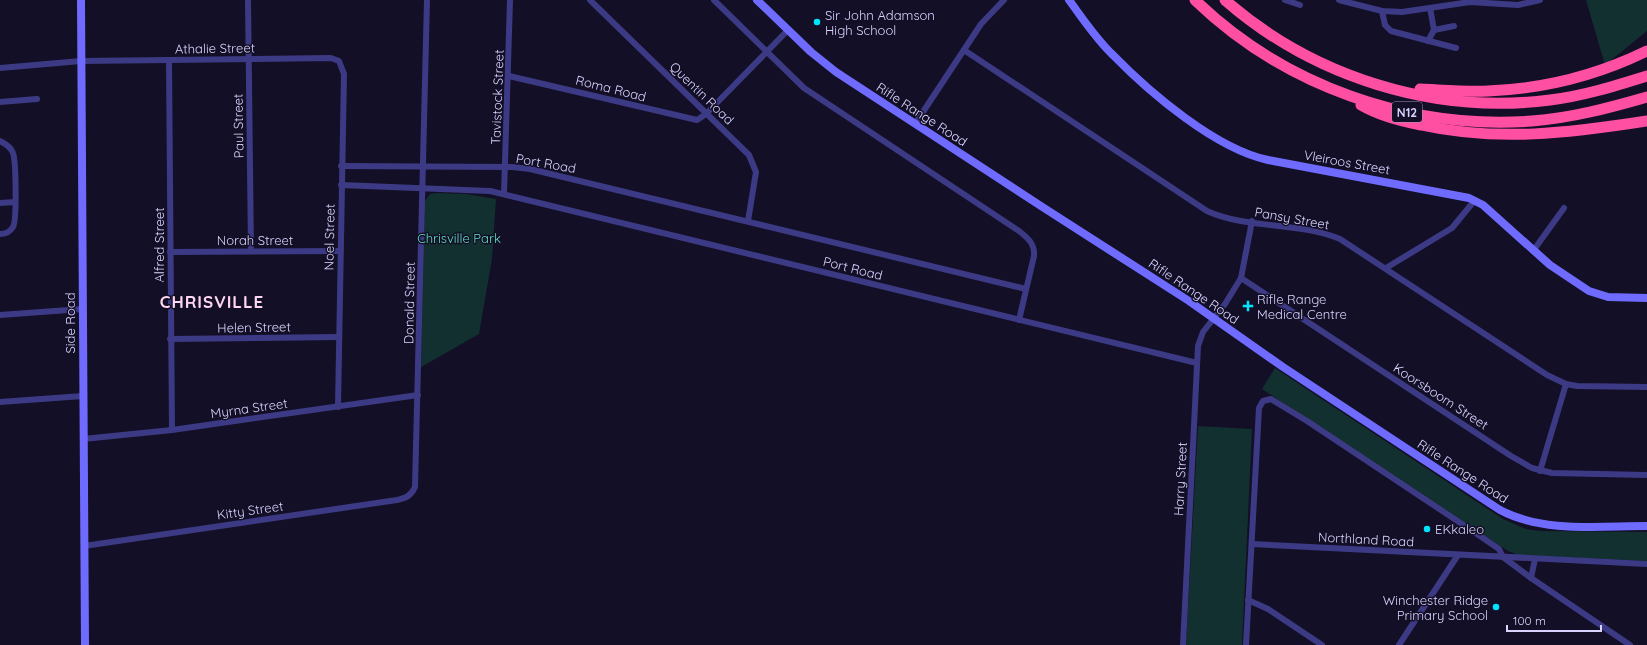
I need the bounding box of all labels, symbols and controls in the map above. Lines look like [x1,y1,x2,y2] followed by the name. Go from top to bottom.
[825,7,935,38] place label: Sir John Adamson High School
[812,17,822,27] marker: Sir John Adamson High School
[175,39,255,57] street label: Athalie Street
[487,49,507,145] street label: Tavistock Street
[667,58,737,128] street label: Quentin Road
[574,72,648,104] street label: Roma Road
[874,79,970,149] street label: Rifle Range Road
[229,93,247,159] street label: Paul Street
[1392,102,1422,122] road number: N12
[1303,147,1391,177] street label: Vleiroos Street
[515,150,577,176] street label: Port Road
[320,203,338,271] street label: Noel Street
[1253,204,1331,232] street label: Pansy Street
[151,207,167,283] street label: Alfred Street
[417,230,501,246] park label: Chrisville Park
[217,232,293,248] street label: Norah Street
[822,253,884,283] street label: Port Road
[1146,255,1242,327] street label: Rifle Range Road
[400,262,418,344] street label: Donald Street
[160,291,264,312] district label: CHRISVILLE
[1257,291,1347,322] place label: Rifle Range Medical Centre
[62,292,78,354] street label: Side Road
[1242,300,1254,312] marker: Rifle Range Medical Centre
[217,318,291,336] street label: Helen Street
[1391,359,1491,433] street label: Koorsboom Street
[209,395,289,421] street label: Myrna Street
[1415,436,1511,506] street label: Rifle Range Road
[1170,442,1190,516] street label: Harry Street
[216,497,284,523] street label: Kitty Street
[1435,521,1484,537] place label: EKkaleo
[1422,524,1432,534] marker: EKkaleo
[1318,528,1414,550] street label: Northland Road
[1383,592,1488,623] place label: Winchester Ridge Primary School
[1491,602,1501,612] marker: Winchester Ridge Primary School
[1507,607,1601,633] scale bar
[1513,613,1546,628] text: 100 m

